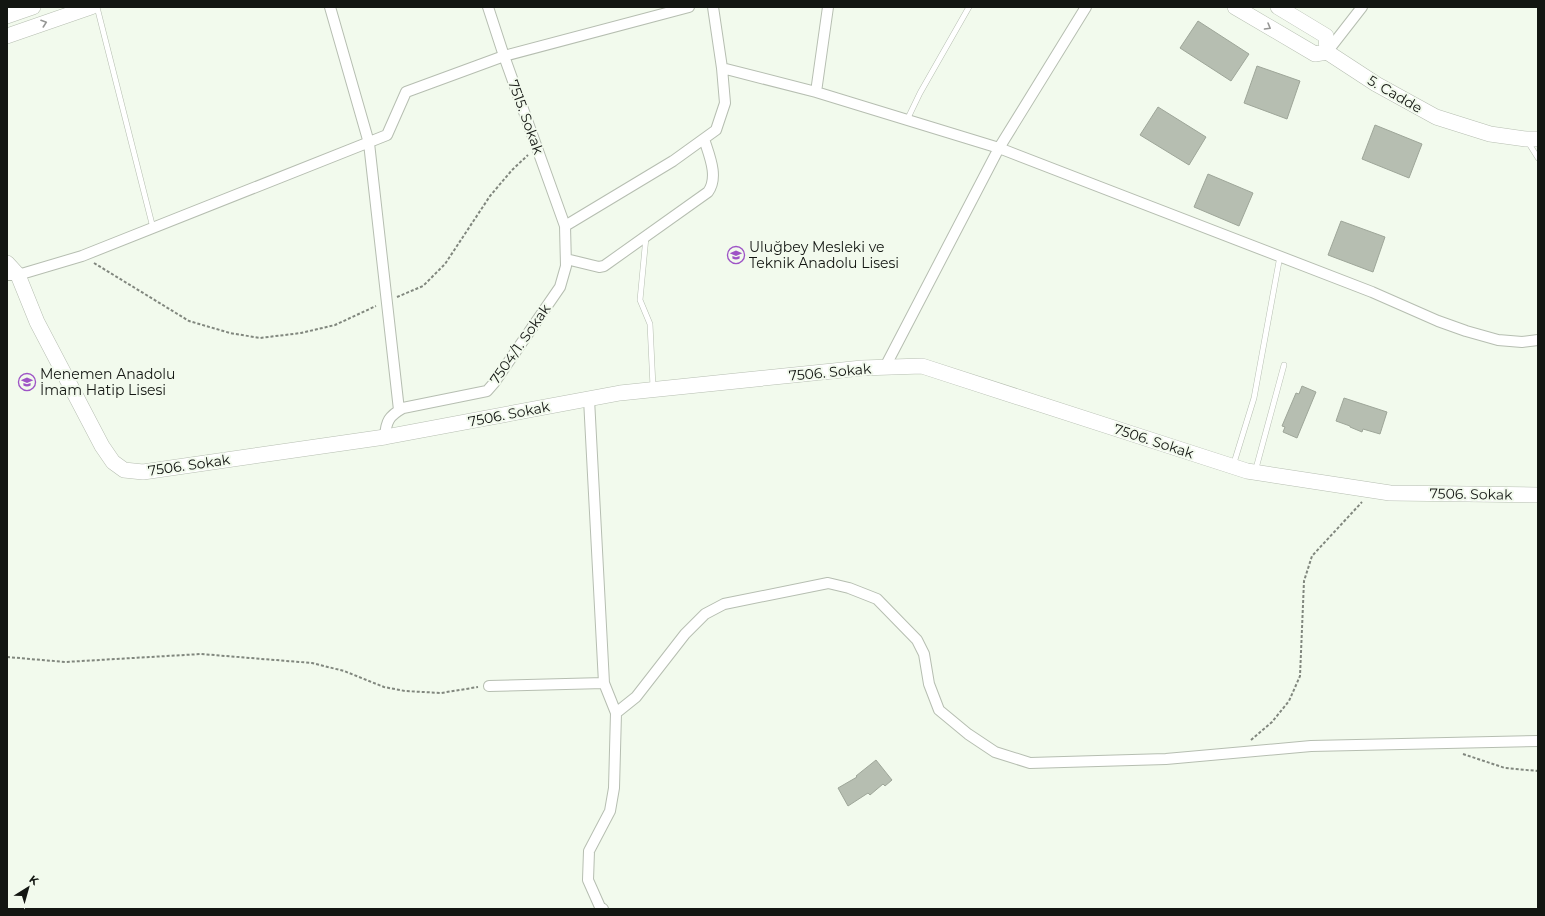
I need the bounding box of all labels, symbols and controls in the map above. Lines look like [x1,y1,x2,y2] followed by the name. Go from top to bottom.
[40,19,47,28] one-way arrow
[1264,22,1271,29] one-way arrow
[1364,71,1426,117] street label: 5. Cadde
[504,77,548,157] street label: 7515. Sokak
[749,238,899,272] place label: Uluğbey Mesleki ve Teknik Anadolu Lisesi
[726,245,746,265] school or university icon: Uluğbey Mesleki ve Teknik Anadolu Lisesi
[486,300,555,388] street label: 7504/1. Sokak
[788,359,873,385] street label: 7506. Sokak
[40,365,175,399] place label: Menemen Anadolu İmam Hatip Lisesi
[17,372,37,392] school or university icon: Menemen Anadolu İmam Hatip Lisesi
[467,397,552,431] street label: 7506. Sokak
[1112,420,1197,463] street label: 7506. Sokak
[147,450,232,480] street label: 7506. Sokak
[1429,484,1513,504] street label: 7506. Sokak
[8,868,48,908] north arrow
[27,872,42,889] text: K

